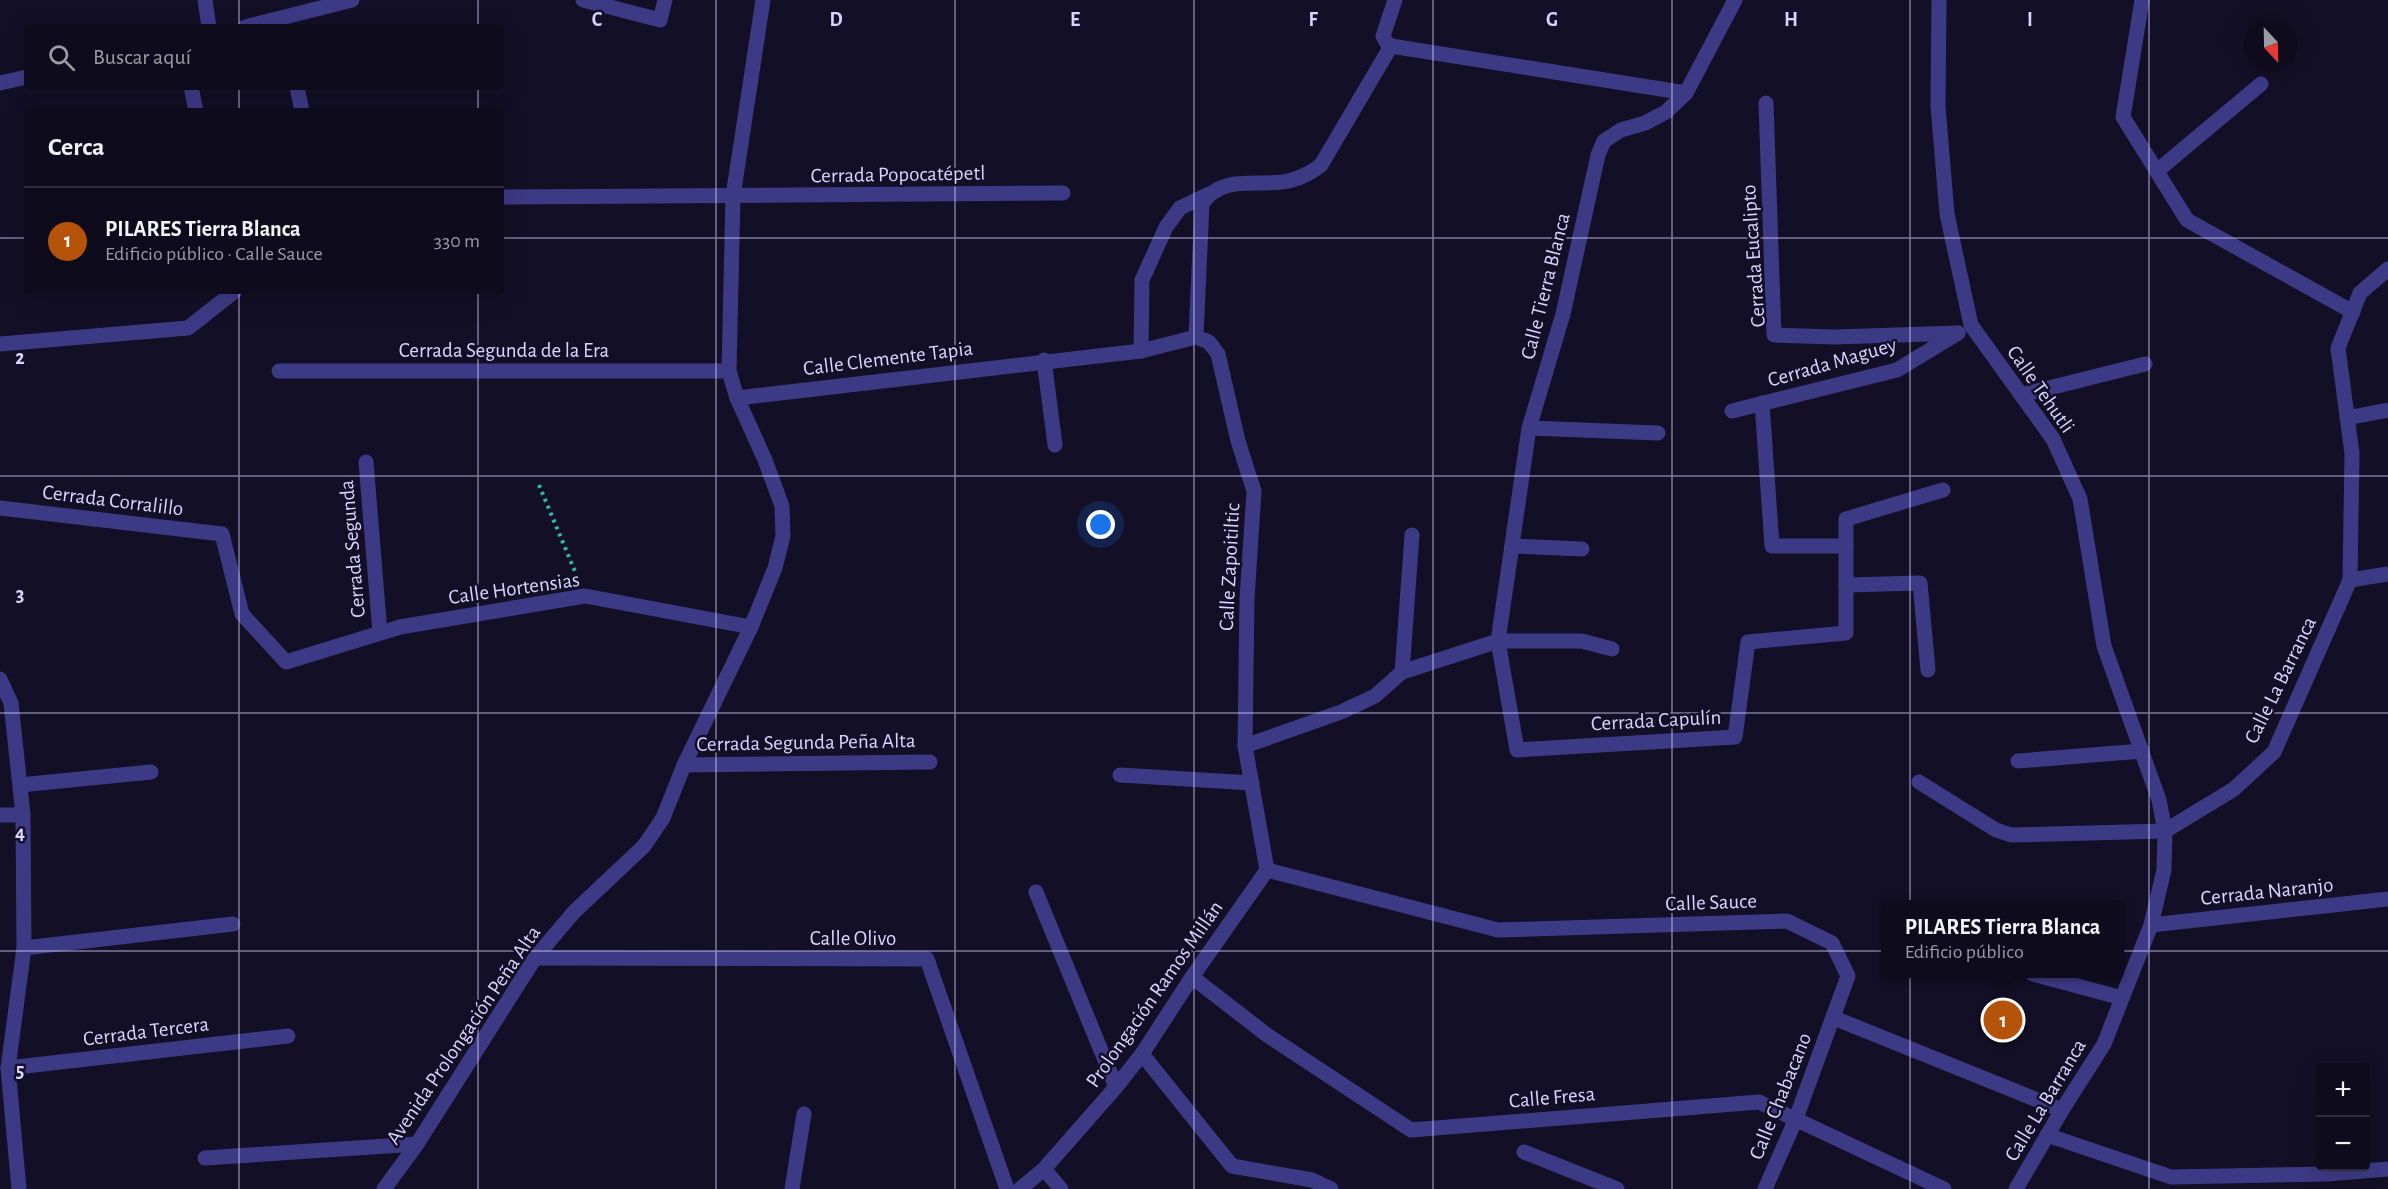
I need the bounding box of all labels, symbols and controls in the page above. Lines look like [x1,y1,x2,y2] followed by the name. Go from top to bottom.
[592,10,603,30] text: C
[829,10,843,30] text: D
[1070,10,1080,30] text: E
[1308,10,1318,30] text: F
[1546,10,1558,30] text: G
[1784,10,1798,30] text: H
[2027,10,2033,30] text: I
[2244,18,2298,72] north arrow
[24,24,504,90] search box
[45,41,78,74] icon: search
[93,46,191,68] text: Buscar aquí
[48,134,105,160] text: Cerca
[811,162,985,187] street label: Cerrada Popocatépetl
[1738,184,1769,328] street label: Cerrada Eucalipto
[1517,210,1574,361] street label: Calle Tierra Blanca
[105,218,301,240] text: PILARES Tierra Blanca
[64,231,71,251] text: 1
[434,231,480,251] text: 330 m
[105,244,323,264] text: Edificio público · Calle Sauce
[1765,334,1899,391] street label: Cerrada Maguey
[802,338,974,379] street label: Calle Clemente Tapia
[399,340,609,361] street label: Cerrada Segunda de la Era
[2003,342,2078,437] street label: Calle Tehutli
[15,348,25,368] text: 2
[336,479,369,619] street label: Cerrada Segunda
[41,481,185,520] street label: Cerrada Corralillo
[1216,503,1243,631] street label: Calle Zapoitiltic
[1086,510,1115,539] your location
[447,569,581,608] street label: Calle Hortensias
[16,585,24,605] text: 3
[2241,613,2320,747] street label: Calle La Barranca
[1590,707,1722,734] street label: Cerrada Capulín
[696,730,916,755] street label: Cerrada Segunda Peña Alta
[15,823,25,843] text: 4
[2200,874,2335,909] street label: Cerrada Naranjo
[1665,890,1757,915] street label: Calle Sauce
[1082,897,1227,1091] street label: Prolongación Ramos Millán
[1881,900,2124,978] popup
[1905,916,2100,938] text: PILARES Tierra Blanca
[382,922,545,1148] street label: Avenida Prolongación Peña Alta
[810,928,896,949] street label: Calle Olivo
[1905,942,2024,962] text: Edificio público
[1984,998,2022,1042] pin: 1
[82,1013,210,1050] street label: Cerrada Tercera
[1746,1030,1815,1163] street label: Calle Chabacano
[2001,1035,2090,1165] street label: Calle La Barranca
[16,1061,24,1081] text: 5
[2316,1063,2370,1171] map controls
[2316,1063,2370,1117] button: +
[1508,1083,1596,1112] street label: Calle Fresa
[2316,1117,2370,1171] button: −

